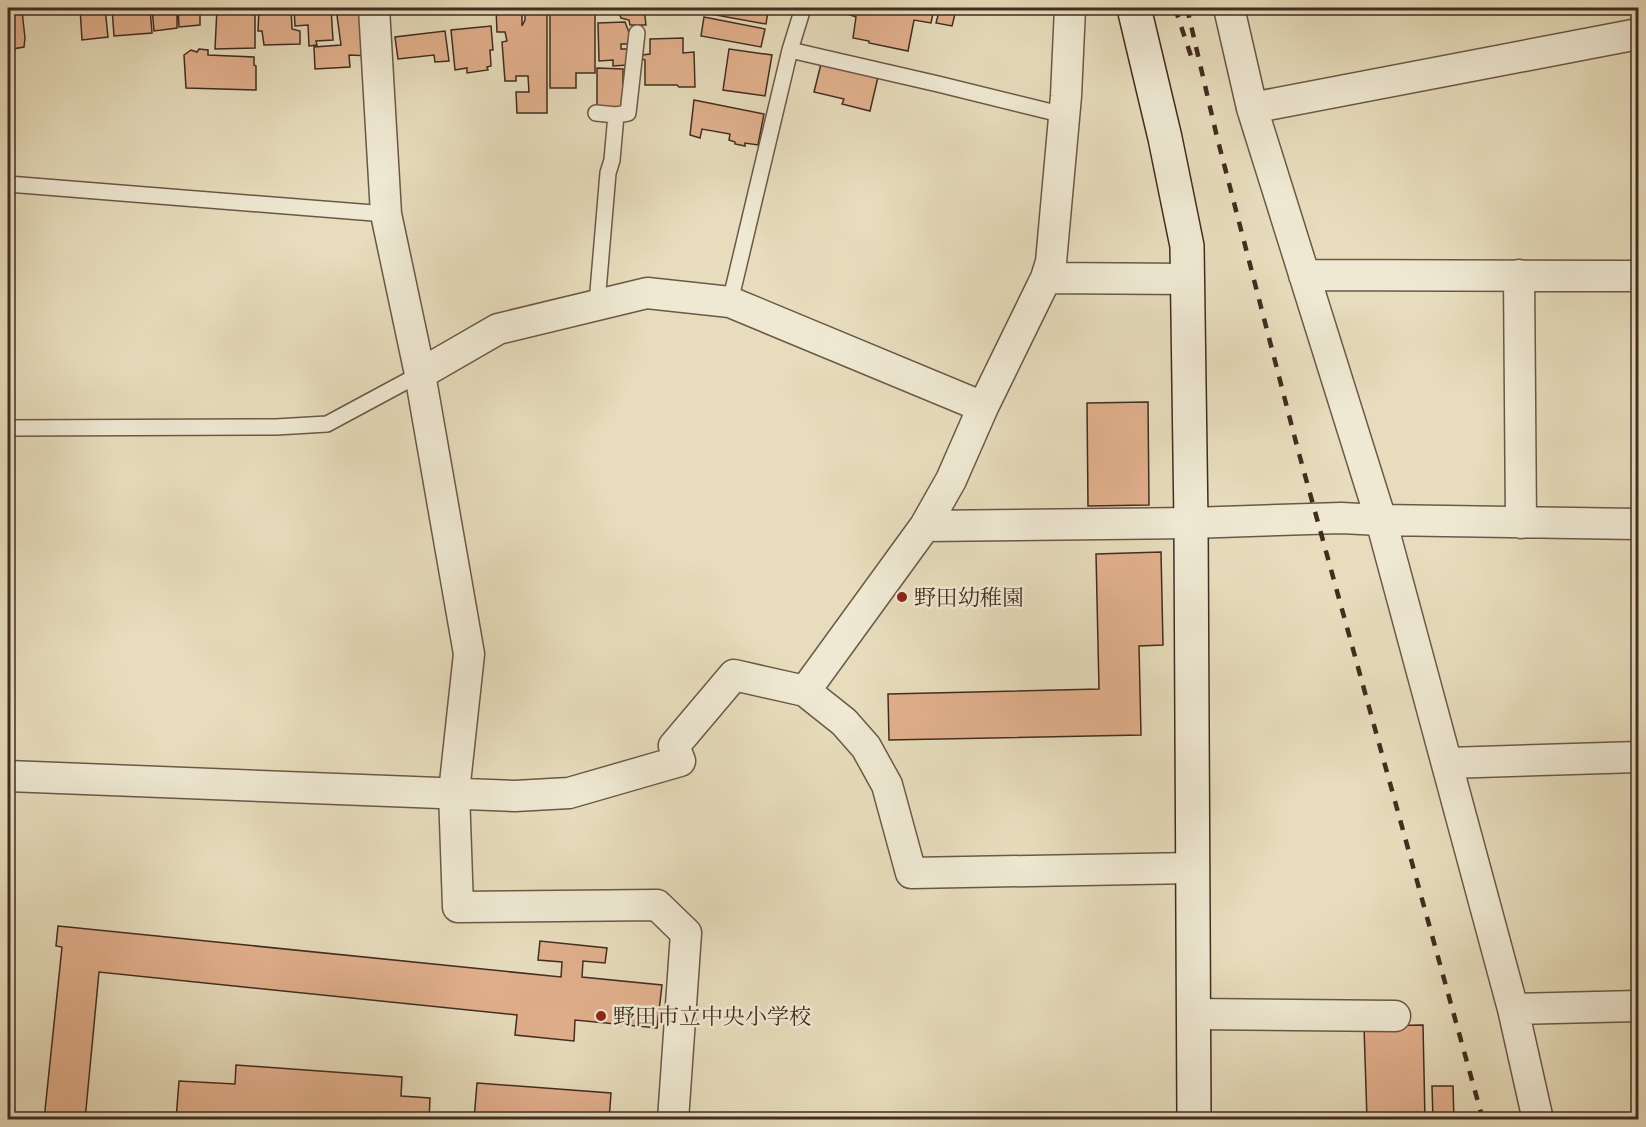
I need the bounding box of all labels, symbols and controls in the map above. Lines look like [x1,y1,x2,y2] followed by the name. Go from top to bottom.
[914,584,1024,616] place label: 野田幼稚園
[895,590,909,604] marker: 野田幼稚園
[613,1003,811,1035] place label: 野田市立中央小学校
[594,1009,608,1023] marker: 野田市立中央小学校

